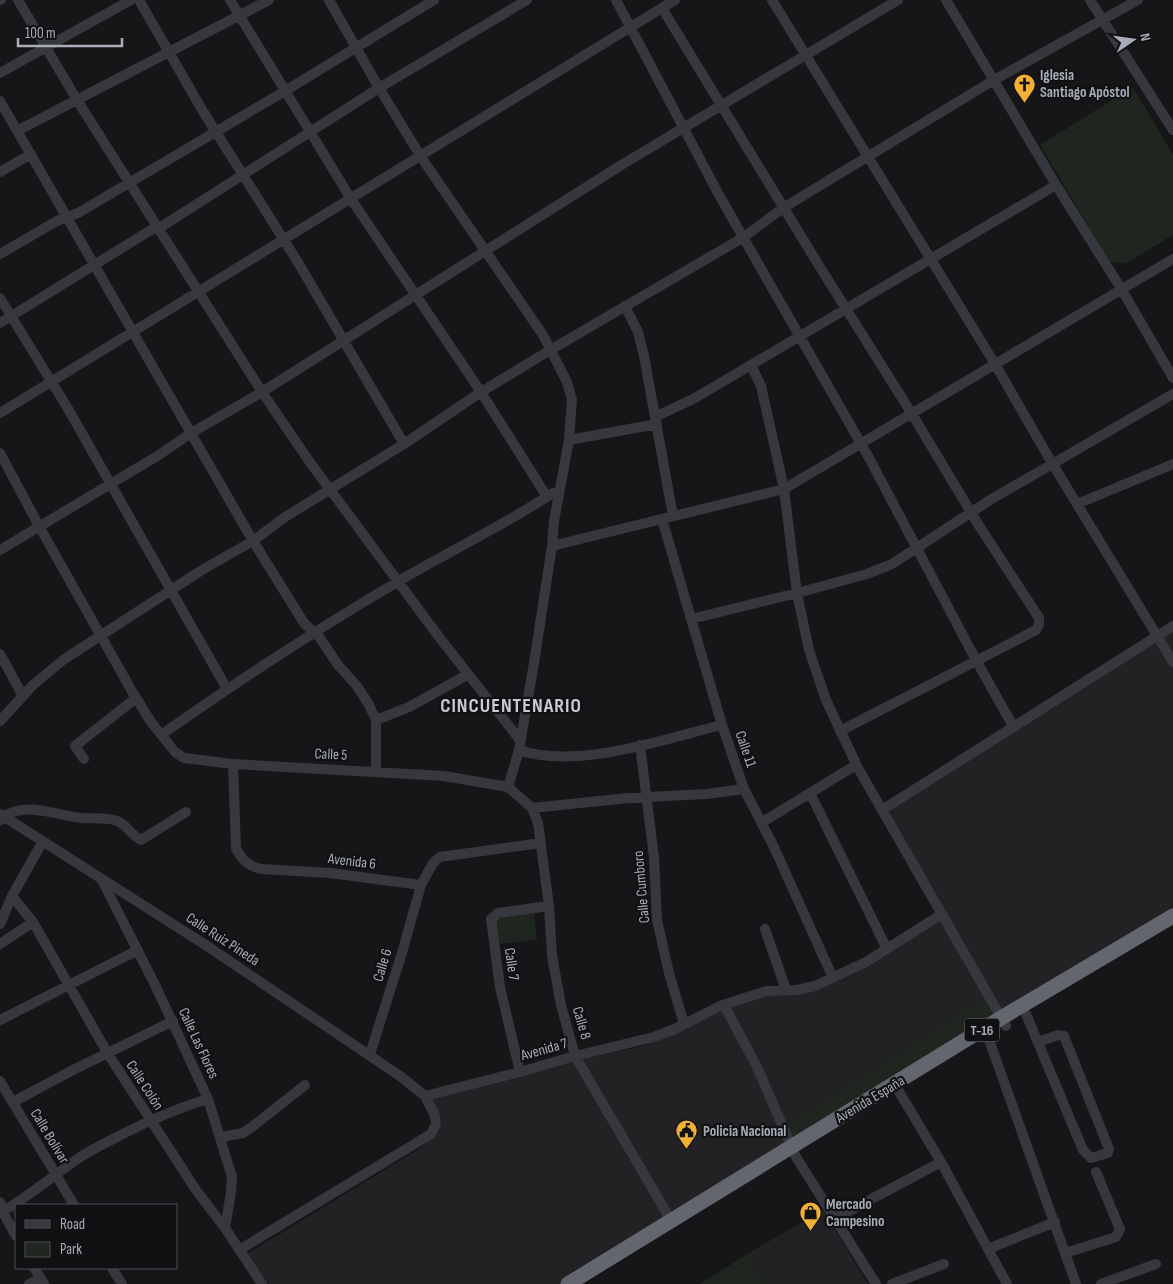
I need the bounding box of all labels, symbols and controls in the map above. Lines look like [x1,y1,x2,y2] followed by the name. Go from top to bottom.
[18,15,121,47] scale bar
[1108,15,1158,65] north arrow
[25,24,56,43] text: 100 m
[1136,32,1154,43] text: N
[1040,66,1129,102] place label: Iglesia Santiago Apóstol
[1012,72,1036,103] church icon: Iglesia Santiago Apóstol
[440,694,582,718] district label: CINCUENTENARIO
[730,728,761,771] street label: Calle 11
[314,744,348,765] street label: Calle 5
[326,849,377,874] street label: Avenida 6
[629,850,654,924] street label: Calle Cumboro
[182,909,263,970] street label: Calle Ruiz Pineda
[369,946,396,984] street label: Calle 6
[500,947,523,982] street label: Calle 7
[568,1004,595,1042] street label: Calle 8
[174,1005,223,1082] street label: Calle Las Flores
[964,1018,1000,1042] road number: T-16
[518,1034,570,1065] street label: Avenida 7
[121,1057,168,1114] street label: Calle Colón
[831,1071,908,1128] street label: Avenida España
[26,1105,74,1168] street label: Calle Bolívar
[675,1119,699,1150] public building icon: Policia Nacional
[703,1122,786,1141] place label: Policia Nacional
[826,1195,885,1231] place label: Mercado Campesino
[798,1201,822,1232] shop icon: Mercado Campesino
[15,1204,178,1269] legend
[60,1215,85,1234] text: Road
[60,1240,82,1259] text: Park

